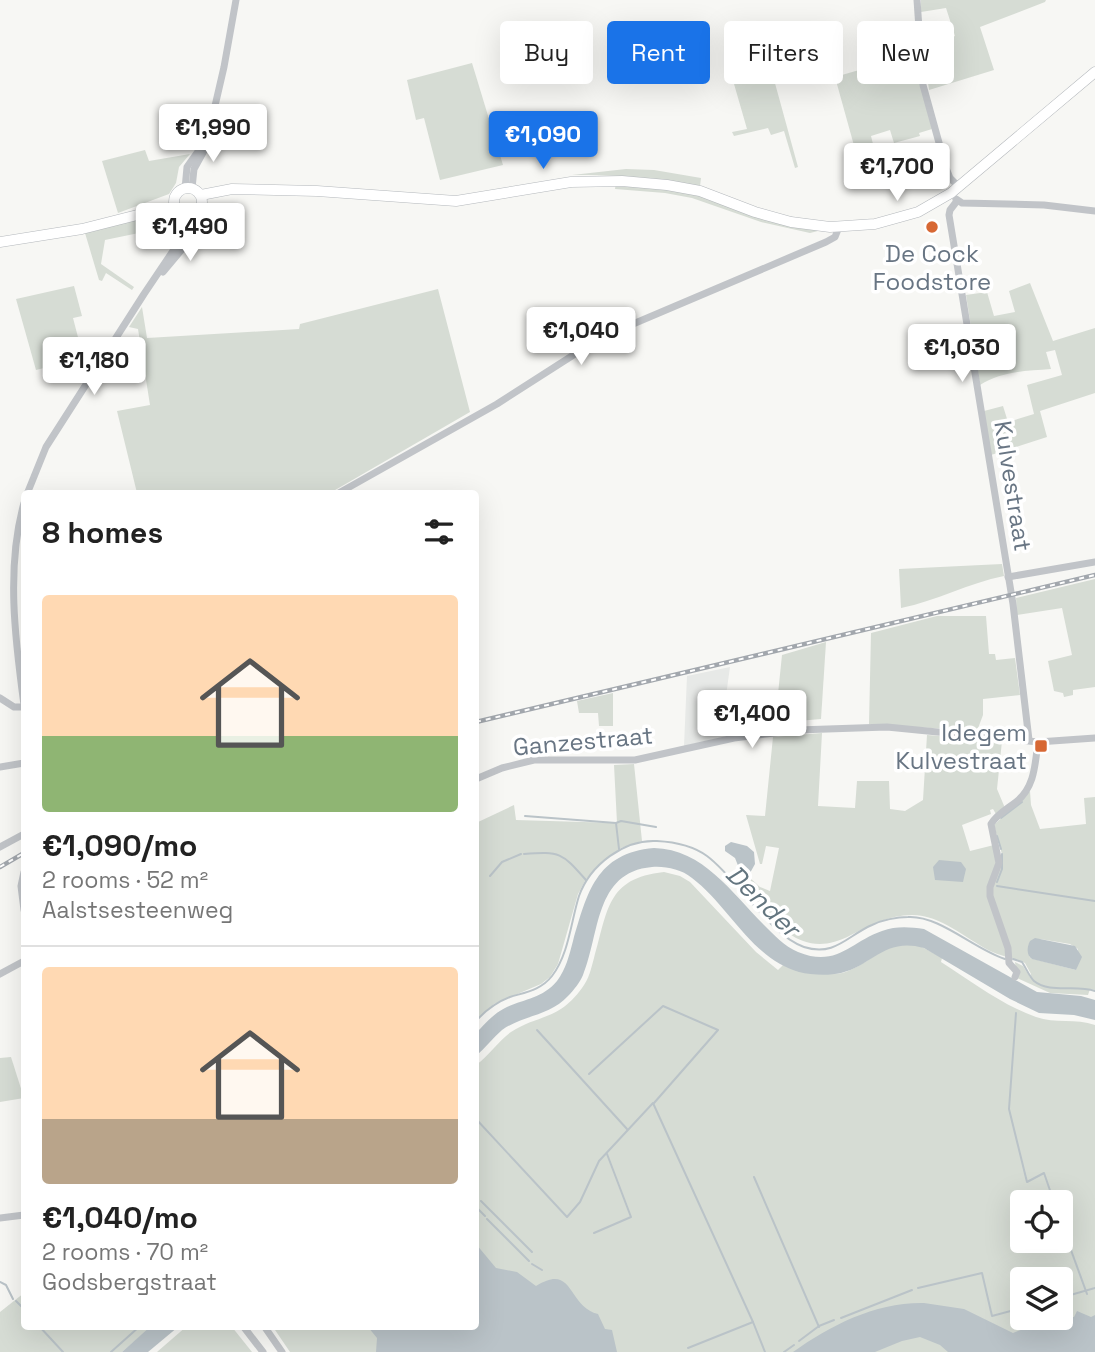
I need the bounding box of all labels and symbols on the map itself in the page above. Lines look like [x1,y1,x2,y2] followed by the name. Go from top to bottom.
[156,104,270,164] pin: €1,990
[486,111,600,171] pin: €1,090
[840,144,954,203] pin: €1,700
[133,204,247,263] pin: €1,490
[924,219,940,235] marker: De Cock Foodstore
[873,238,991,297] place label: De Cock Foodstore
[524,308,638,367] pin: €1,040
[905,324,1019,384] pin: €1,030
[37,338,151,397] pin: €1,180
[987,419,1039,553] street label: Kulvestraat
[695,690,809,750] pin: €1,400
[895,717,1027,776] place label: Idegem Kulvestraat
[512,719,654,763] street label: Ganzestraat
[1033,738,1049,754] marker: Idegem Kulvestraat
[719,857,810,947] water label: Dender

